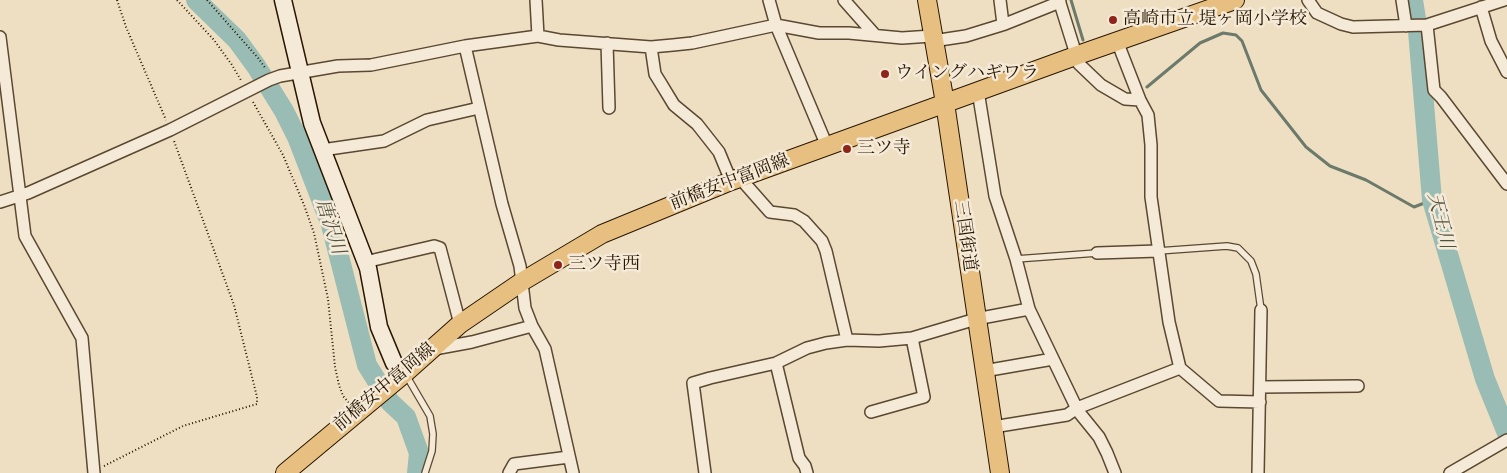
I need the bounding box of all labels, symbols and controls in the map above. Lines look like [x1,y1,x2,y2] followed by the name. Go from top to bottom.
[1123,9,1307,31] place label: 高崎市立 堤ヶ岡小学校
[1107,14,1119,26] marker: 高崎市立 堤ヶ岡小学校
[895,63,1039,85] place label: ウイングハギワラ
[879,68,891,80] marker: ウイングハギワラ
[857,138,911,160] place label: 三ツ寺
[841,143,853,155] marker: 三ツ寺
[667,150,793,216] street label: 前橋安中富岡線
[1421,191,1457,251] water label: 天王川
[309,196,349,258] water label: 唐沢川
[948,199,980,273] street label: 三国街道
[568,254,640,276] place label: 三ツ寺西
[552,259,564,271] marker: 三ツ寺西
[330,339,440,437] street label: 前橋安中富岡線

